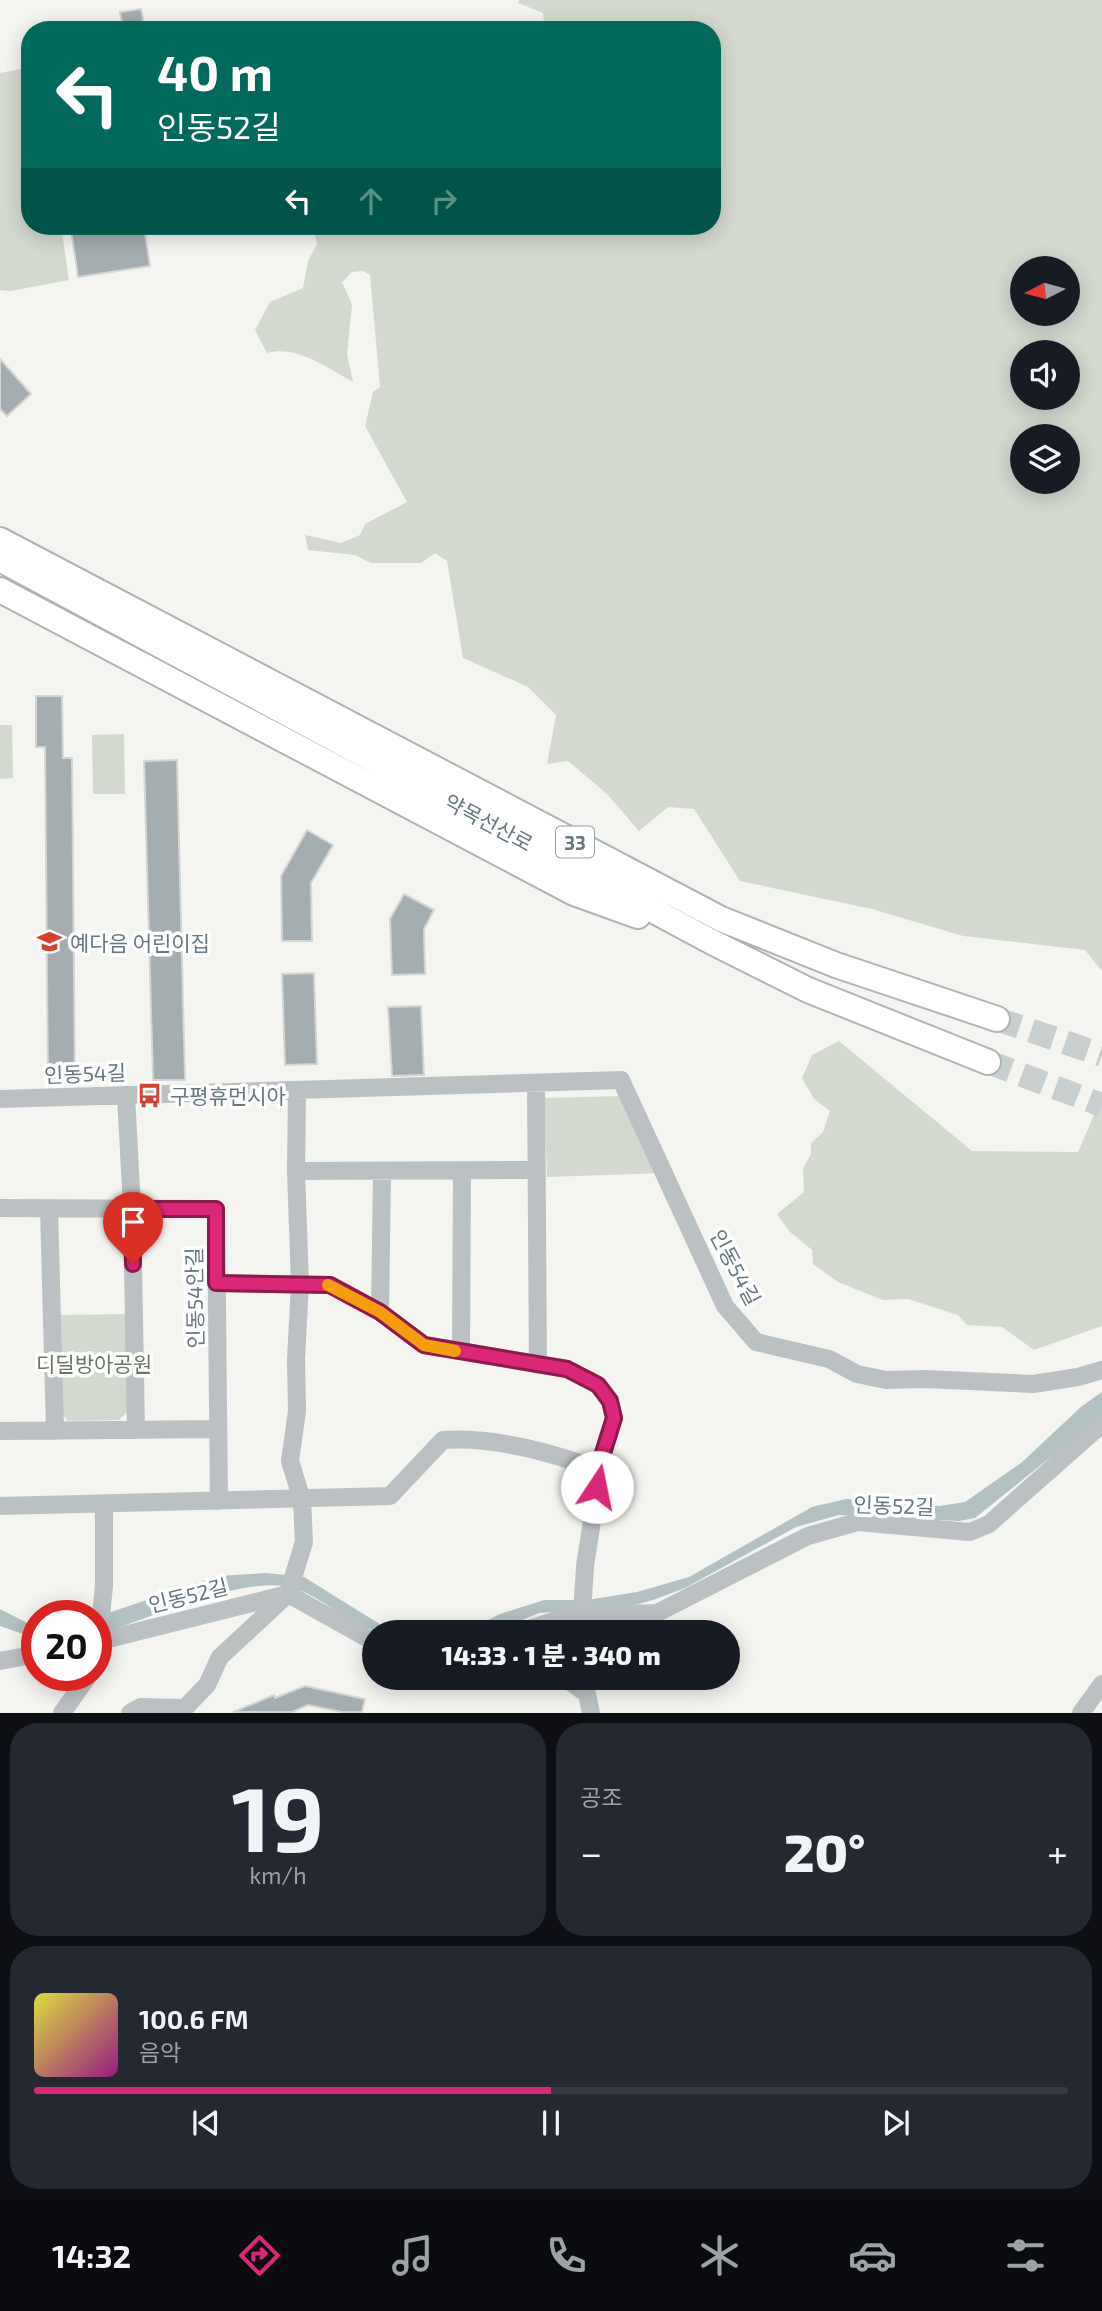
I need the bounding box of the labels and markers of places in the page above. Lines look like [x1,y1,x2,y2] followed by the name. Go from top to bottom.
[36,928,64,956] school or university icon: 예다음 어린이집
[70,930,210,955] place label: 예다음 어린이집
[136,1081,164,1109] bus stop icon: 구평휴먼시아
[170,1083,286,1108] place label: 구평휴먼시아
[103,1192,163,1264] pin

